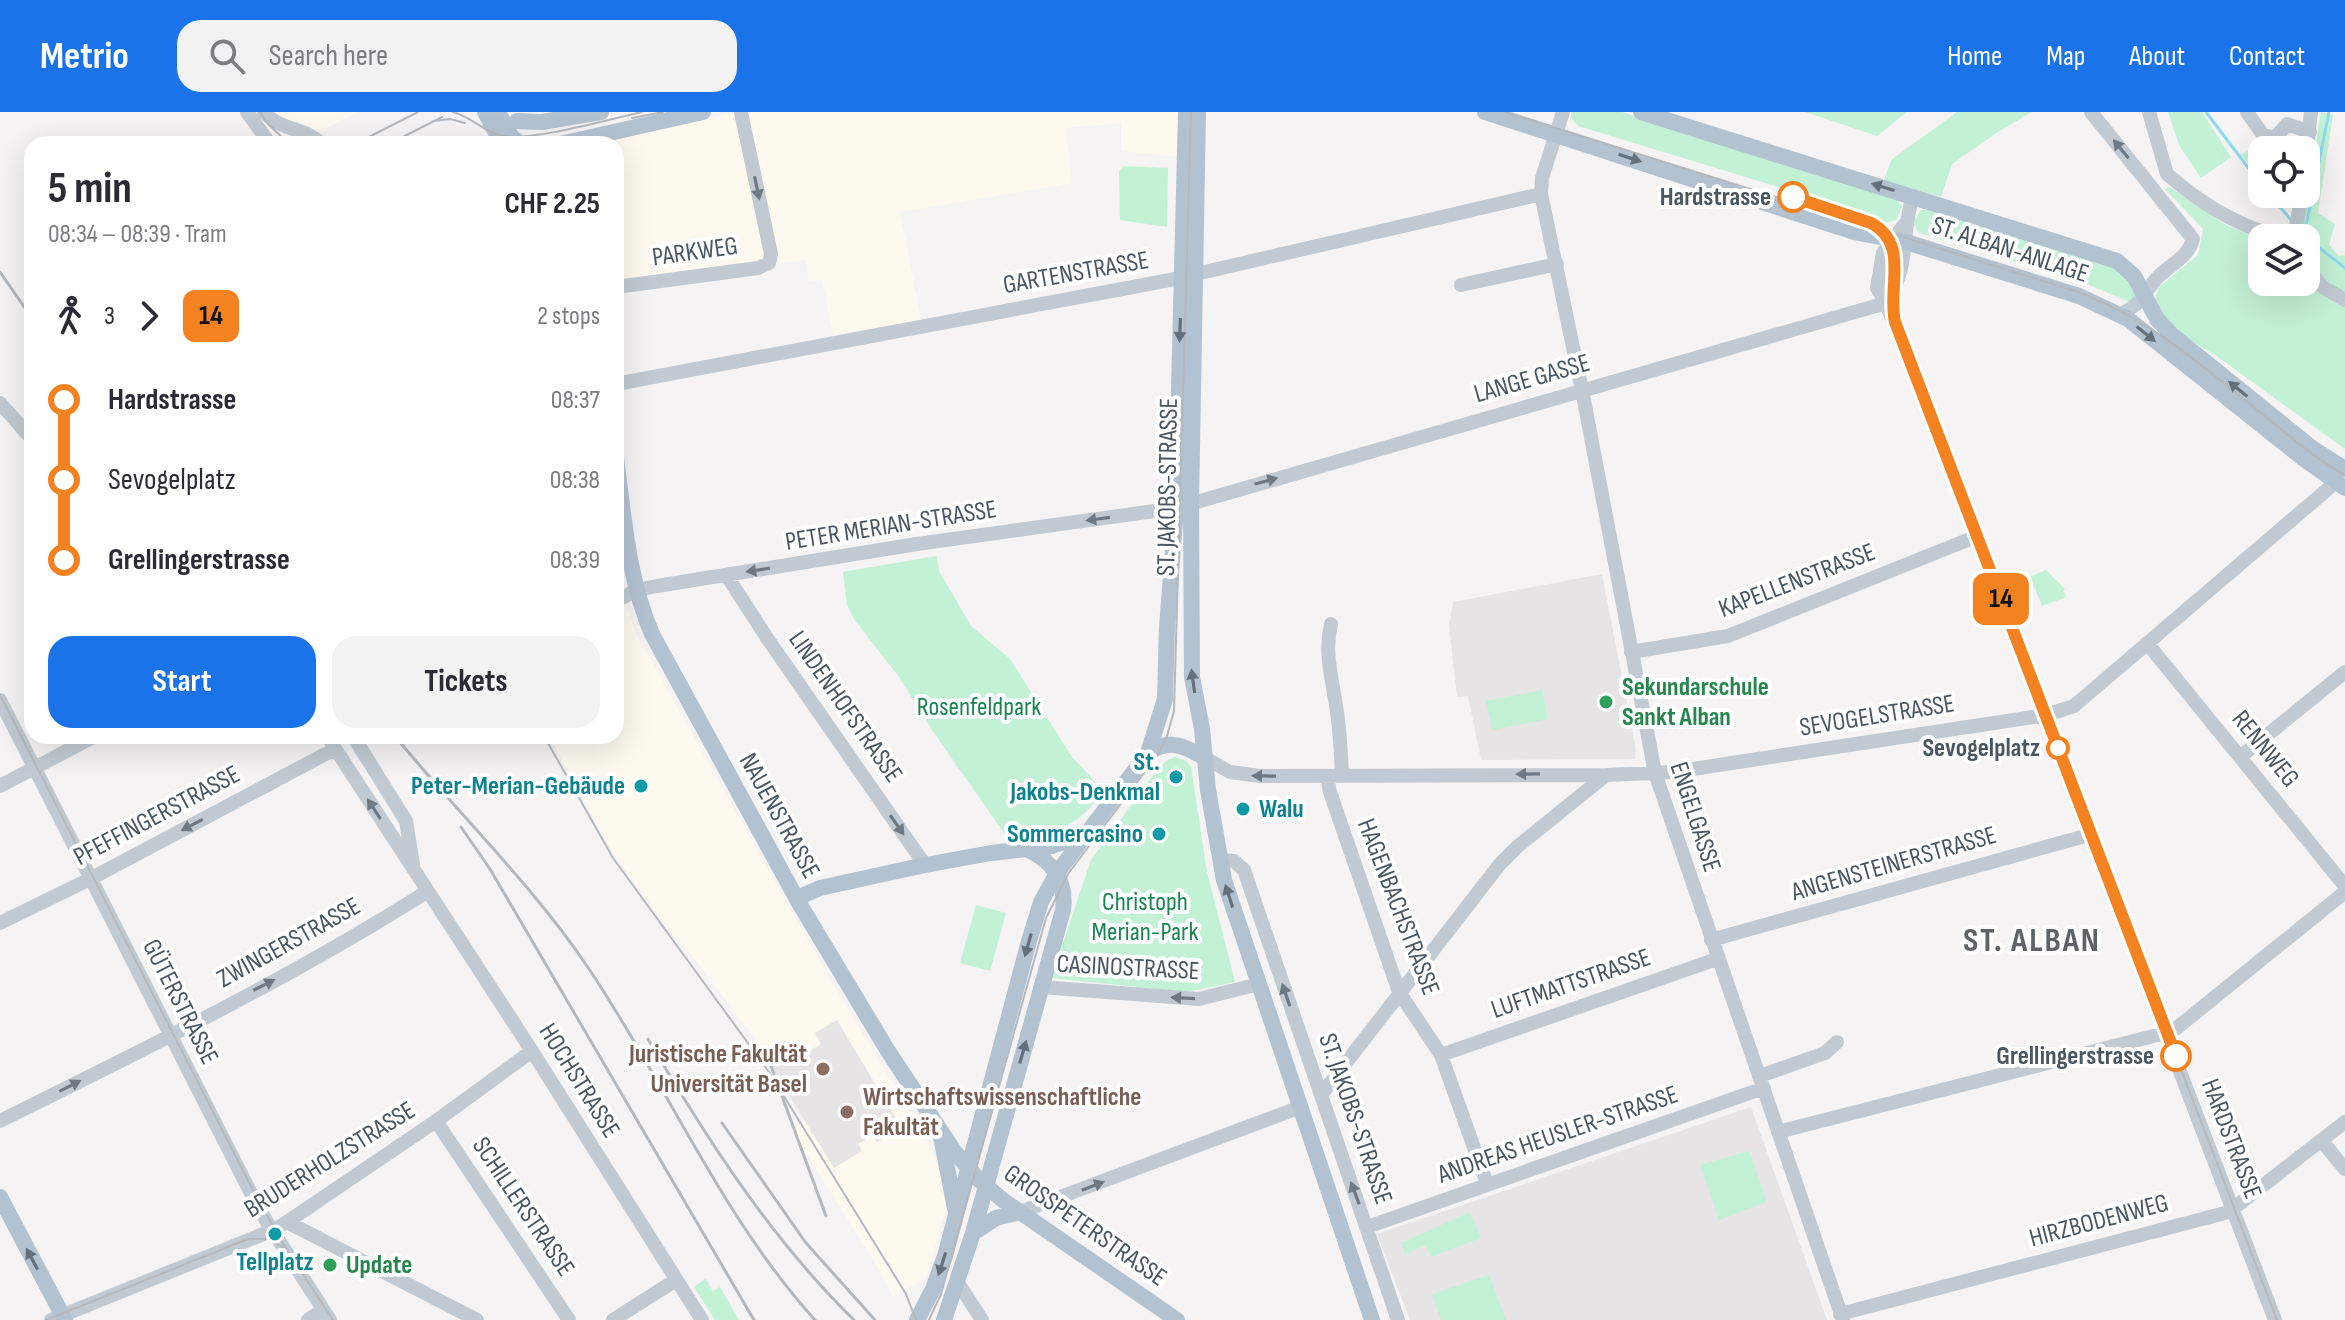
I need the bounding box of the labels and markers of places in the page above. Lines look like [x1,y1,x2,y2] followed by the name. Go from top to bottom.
[1660,182,1771,213] place label: Hardstrasse
[1778,182,1808,212] marker: Hardstrasse
[1622,672,1769,733] place label: Sekundarschule Sankt Alban
[1597,693,1615,711] marker: Sekundarschule Sankt Alban
[1922,733,2040,764] place label: Sevogelplatz
[2047,737,2069,759] marker: Sevogelplatz
[1009,747,1160,808] place label: St. Jakobs-Denkmal
[1167,768,1185,786] marker: St. Jakobs-Denkmal
[411,771,625,802] place label: Peter-Merian-Gebäude
[632,777,650,795] marker: Peter-Merian-Gebäude
[1259,794,1304,825] place label: Walu
[1234,800,1252,818] marker: Walu
[1007,819,1143,850] place label: Sommercasino
[1150,825,1168,843] marker: Sommercasino
[628,1039,807,1100] place label: Juristische Fakultät Universität Basel
[1996,1041,2154,1072] place label: Grellingerstrasse
[2161,1041,2191,1071] marker: Grellingerstrasse
[814,1060,832,1078] marker: Juristische Fakultät Universität Basel
[863,1082,1141,1143] place label: Wirtschaftswissenschaftliche Fakultät
[838,1103,856,1121] marker: Wirtschaftswissenschaftliche Fakultät
[266,1225,284,1243] marker: Tellplatz
[236,1247,314,1278] place label: Tellplatz
[346,1250,412,1281] place label: Update
[321,1256,339,1274] marker: Update

